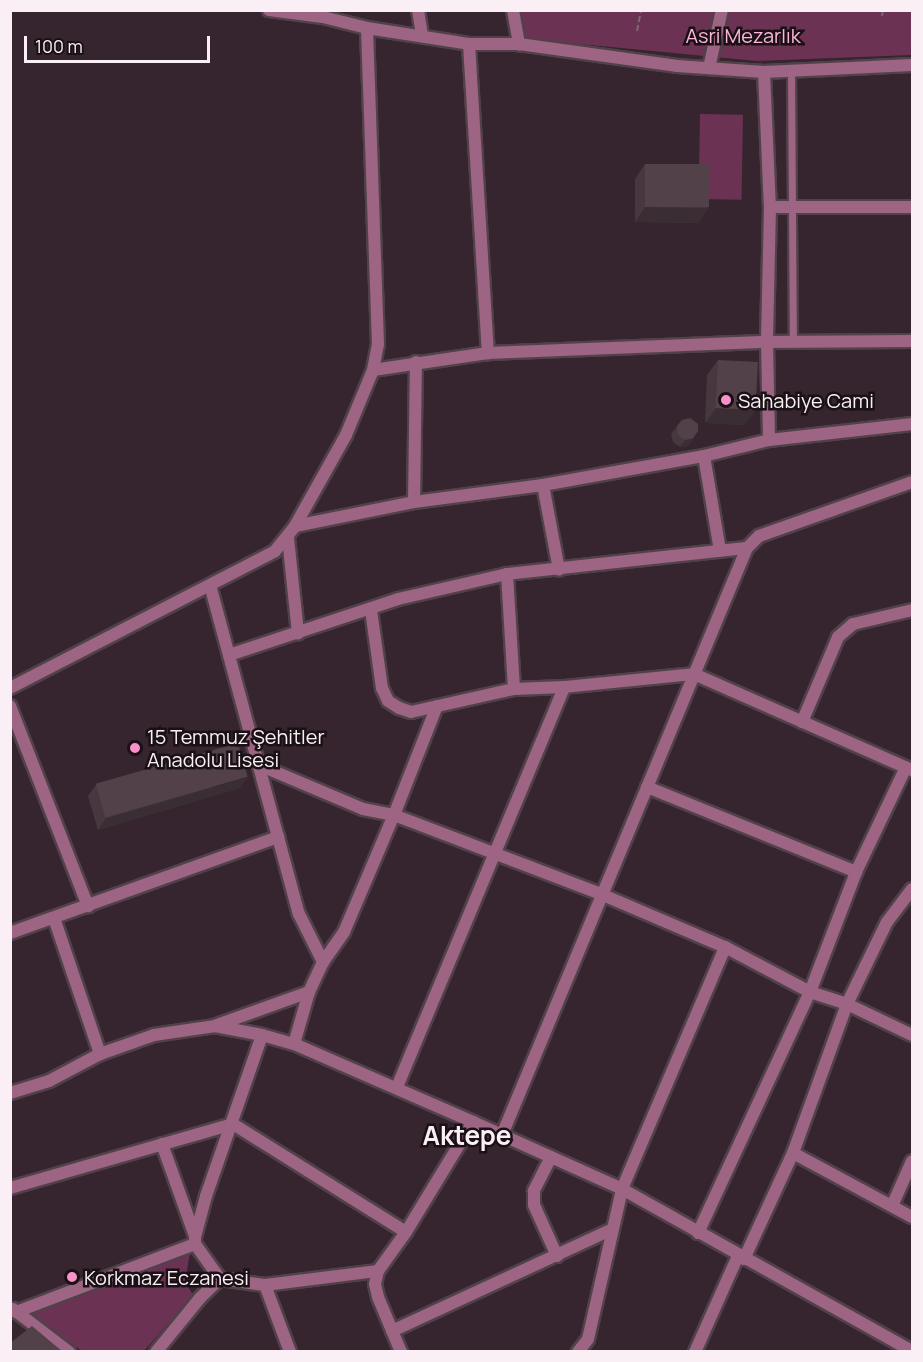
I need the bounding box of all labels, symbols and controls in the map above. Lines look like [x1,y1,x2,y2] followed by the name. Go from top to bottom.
[685,23,801,47] park label: Asri Mezarlık
[27,24,213,62] scale bar
[35,34,83,58] text: 100 m
[738,388,874,412] place label: Sahabiye Cami
[719,393,733,407] marker: Sahabiye Cami
[147,724,325,771] place label: 15 Temmuz Şehitler Anadolu Lisesi
[128,741,142,755] marker: 15 Temmuz Şehitler Anadolu Lisesi
[423,1120,511,1152] district label: Aktepe
[84,1265,249,1289] place label: Korkmaz Eczanesi
[65,1270,79,1284] marker: Korkmaz Eczanesi

